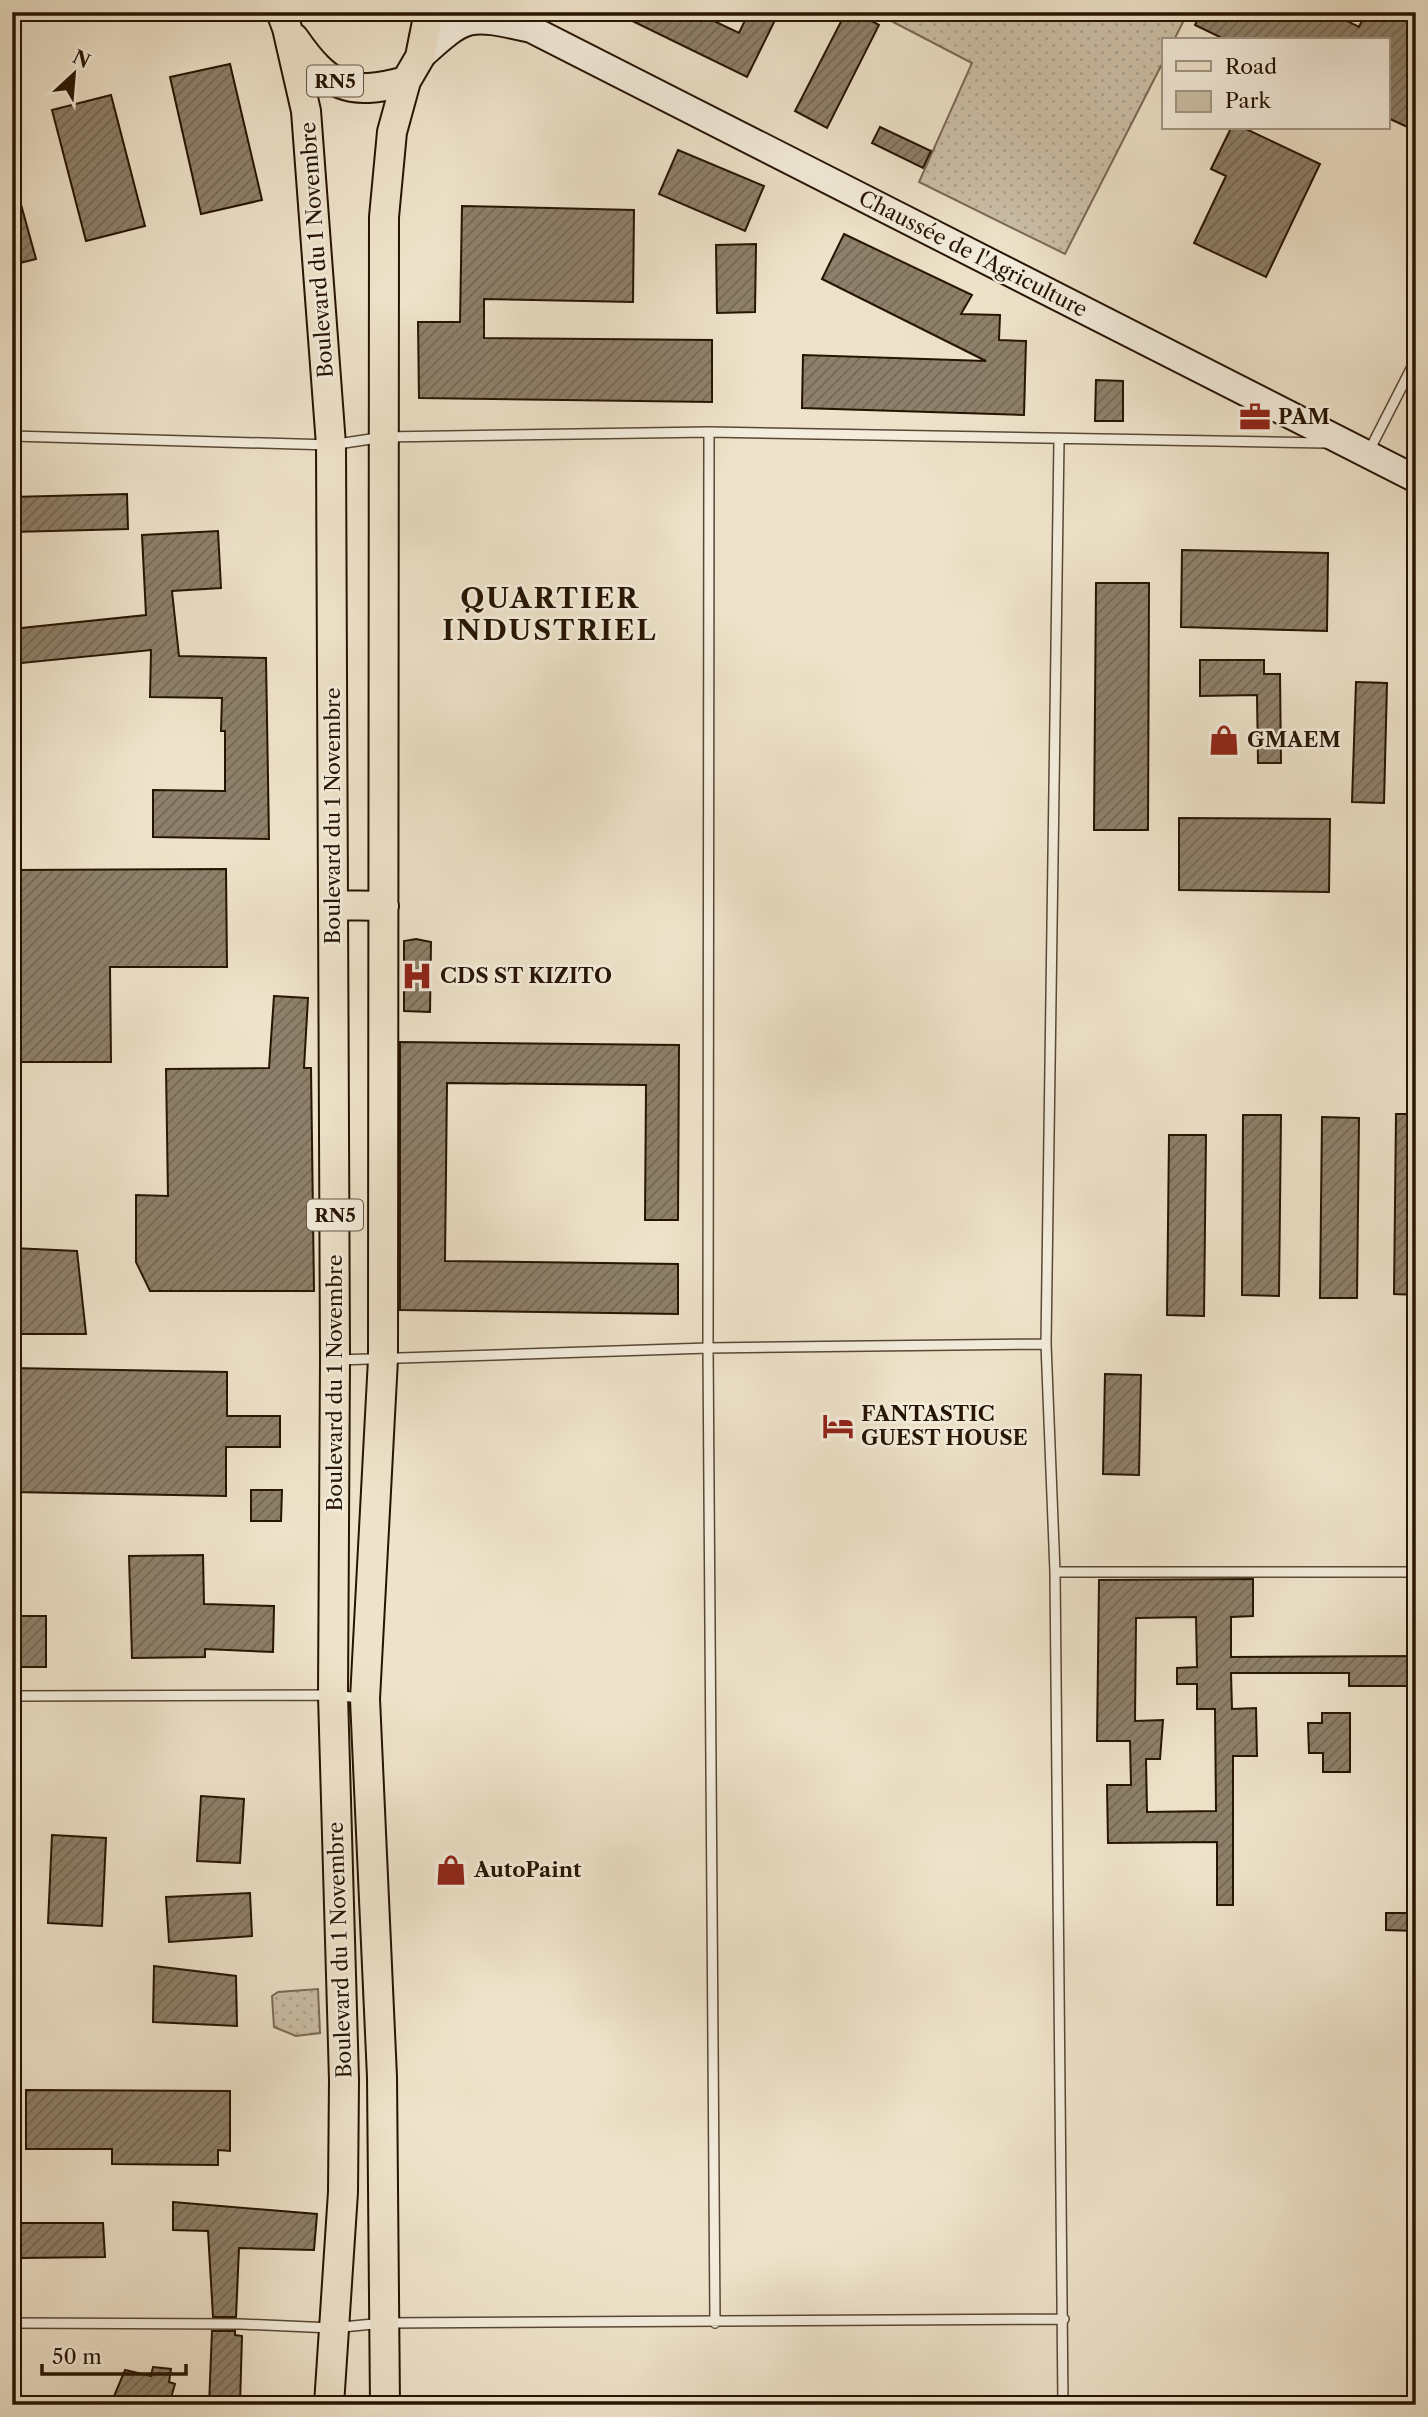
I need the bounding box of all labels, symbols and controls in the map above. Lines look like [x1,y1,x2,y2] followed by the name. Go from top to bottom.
[38,38,108,108] north arrow
[1162,38,1390,130] legend
[69,45,94,73] text: N
[1225,54,1277,79] text: Road
[307,66,363,96] road number: RN5
[1225,88,1271,113] text: Park
[295,121,338,379] street label: Boulevard du 1 Novembre
[855,185,1092,322] street label: Chaussée de l'Agriculture
[1238,400,1272,434] office icon: PAM
[1278,404,1330,429] place label: PAM
[442,581,658,647] district label: QUARTIER INDUSTRIEL
[320,688,345,944] street label: Boulevard du 1 Novembre
[1207,723,1241,757] shop icon: GMAEM
[1247,727,1341,752] place label: GMAEM
[400,959,434,993] hospital icon: CDS ST KIZITO
[440,963,612,988] place label: CDS ST KIZITO
[307,1200,363,1231] road number: RN5
[322,1255,347,1511] street label: Boulevard du 1 Novembre
[861,1401,1028,1450] place label: FANTASTIC GUEST HOUSE
[821,1409,855,1443] hotel icon: FANTASTIC GUEST HOUSE
[323,1821,356,2079] street label: Boulevard du 1 Novembre
[434,1853,468,1887] shop icon: AutoPaint
[473,1857,582,1882] place label: AutoPaint
[42,2333,186,2377] scale bar
[52,2344,102,2369] text: 50 m

